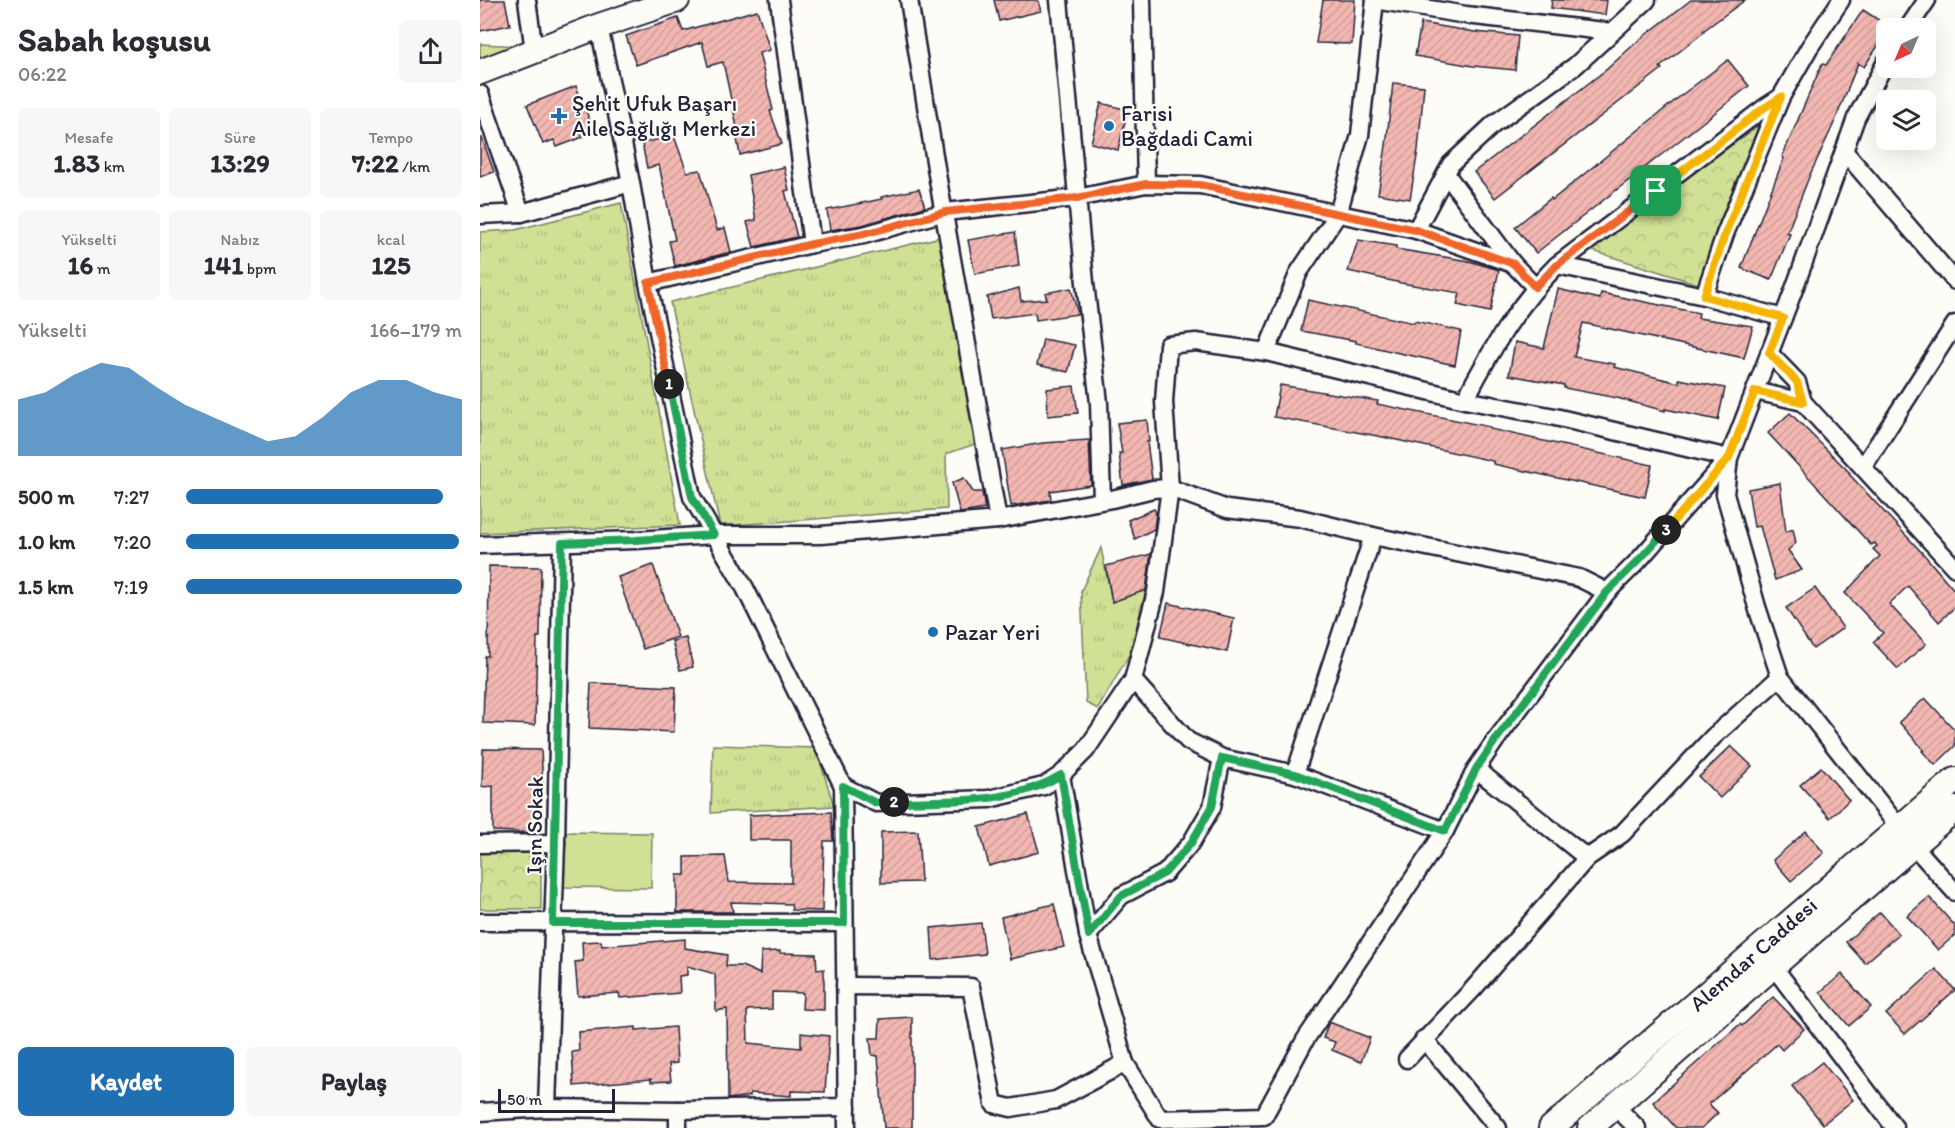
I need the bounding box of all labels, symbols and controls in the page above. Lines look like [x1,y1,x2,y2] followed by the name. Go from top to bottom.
[1876,18,1936,78] north arrow
[1876,18,1936,150] map controls
[18,20,211,59] text: Sabah koşusu
[399,20,462,83] button: share
[18,62,67,86] text: 06:22
[572,90,756,142] place label: Şehit Ufuk Başarı Aile Sağlığı Merkezi
[1876,90,1936,150] button: layers
[1121,100,1253,152] place label: Farisi Bağdadi Cami
[550,107,568,125] marker: Şehit Ufuk Başarı Aile Sağlığı Merkezi
[1102,119,1116,133] marker: Farisi Bağdadi Cami
[65,128,113,147] text: Mesafe
[224,128,256,147] text: Süre
[369,128,413,147] text: Tempo
[53,147,100,179] text: 1.83
[210,147,270,179] text: 13:29
[352,147,399,179] text: 7:22
[100,157,125,176] text: km
[399,157,430,176] text: /km
[1630,165,1681,216] pin
[1639,174,1672,207] icon: arrive
[61,230,117,249] text: Yükselti
[221,230,259,249] text: Nabız
[377,230,405,249] text: kcal
[68,249,93,281] text: 16
[203,249,243,281] text: 141
[371,249,411,281] text: 125
[93,259,110,278] text: m
[243,259,277,278] text: bpm
[18,318,87,342] text: Yükselti
[369,318,462,342] text: 166–179 m
[654,369,684,399] pin: 1
[665,374,673,393] text: 1
[18,485,74,509] text: 500 m
[114,485,149,509] text: 7:27
[1651,515,1681,545] pin: 3
[1662,520,1670,539] text: 3
[18,530,75,554] text: 1.0 km
[114,530,152,554] text: 7:20
[18,575,74,599] text: 1.5 km
[114,575,149,599] text: 7:19
[945,619,1040,646] place label: Pazar Yeri
[926,625,940,639] marker: Pazar Yeri
[520,775,549,874] street label: Işın Sokak
[879,787,909,817] pin: 2
[890,792,898,811] text: 2
[1684,892,1823,1017] street label: Alemdar Caddesi
[18,1047,234,1116] button: Kaydet
[246,1047,462,1116] button: Paylaş
[498,1086,615,1114] scale bar
[507,1090,542,1109] text: 50 m

